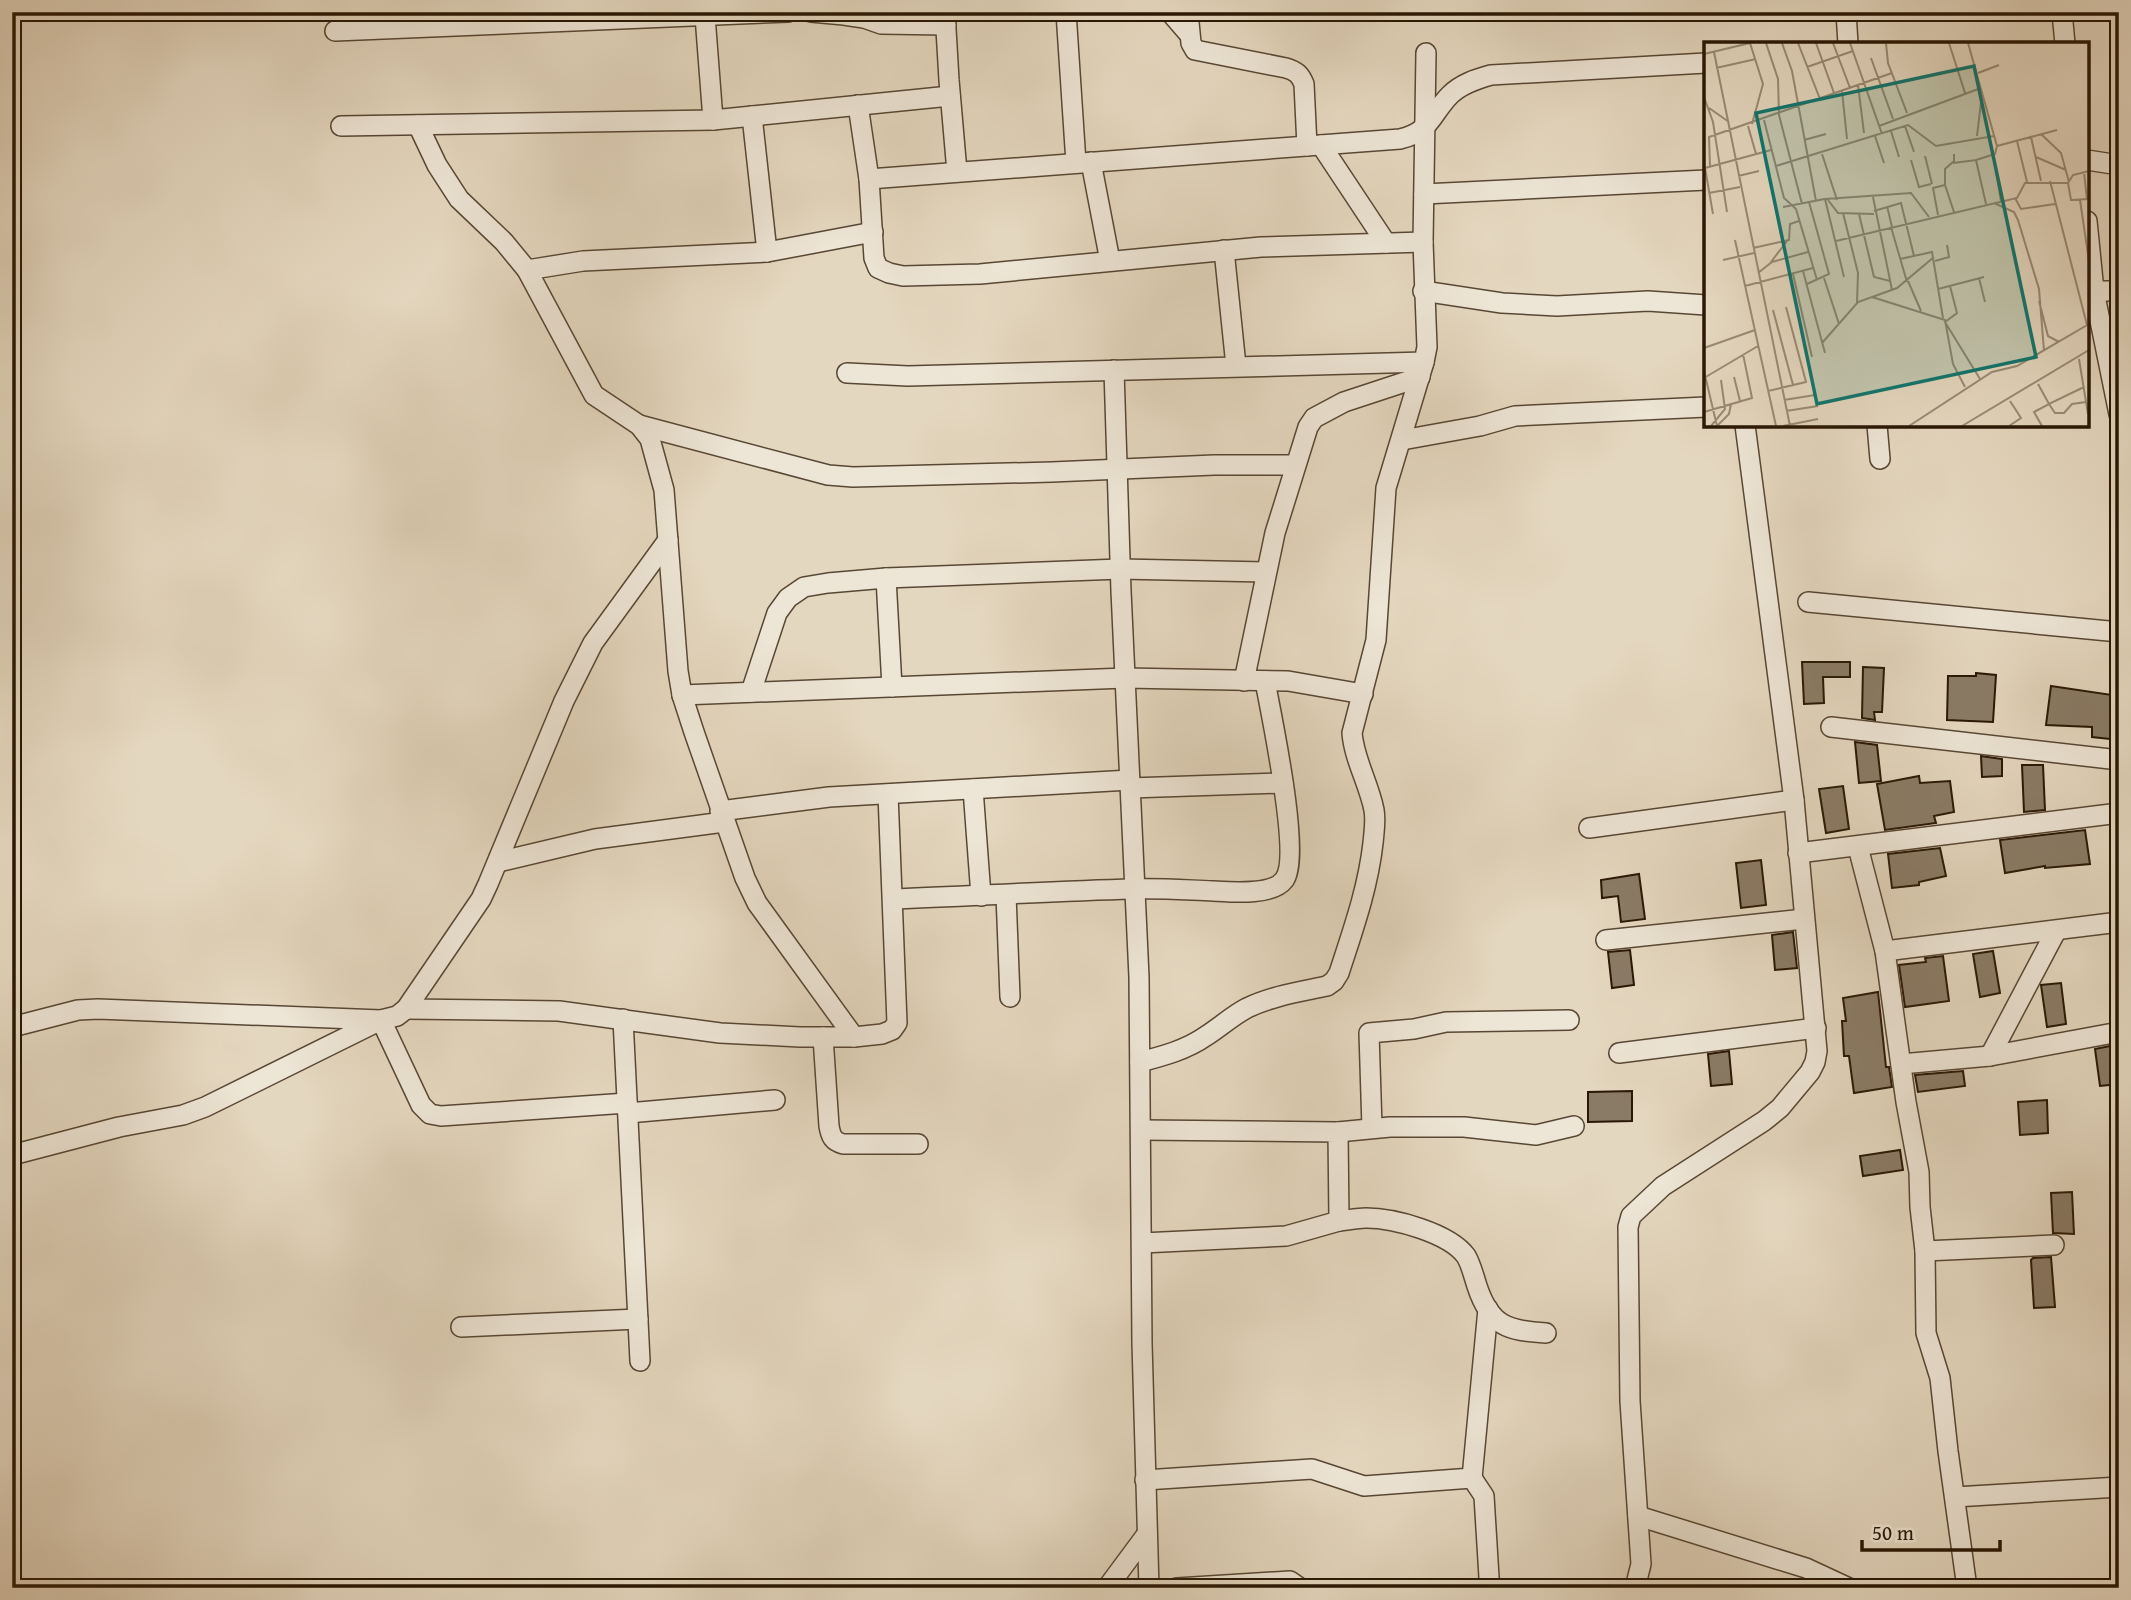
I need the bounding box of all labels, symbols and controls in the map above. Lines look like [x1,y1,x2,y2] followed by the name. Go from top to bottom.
[1704,42,2089,427] inset map
[1862,1509,2000,1553] scale bar
[1872,1517,1914,1548] text: 50 m

